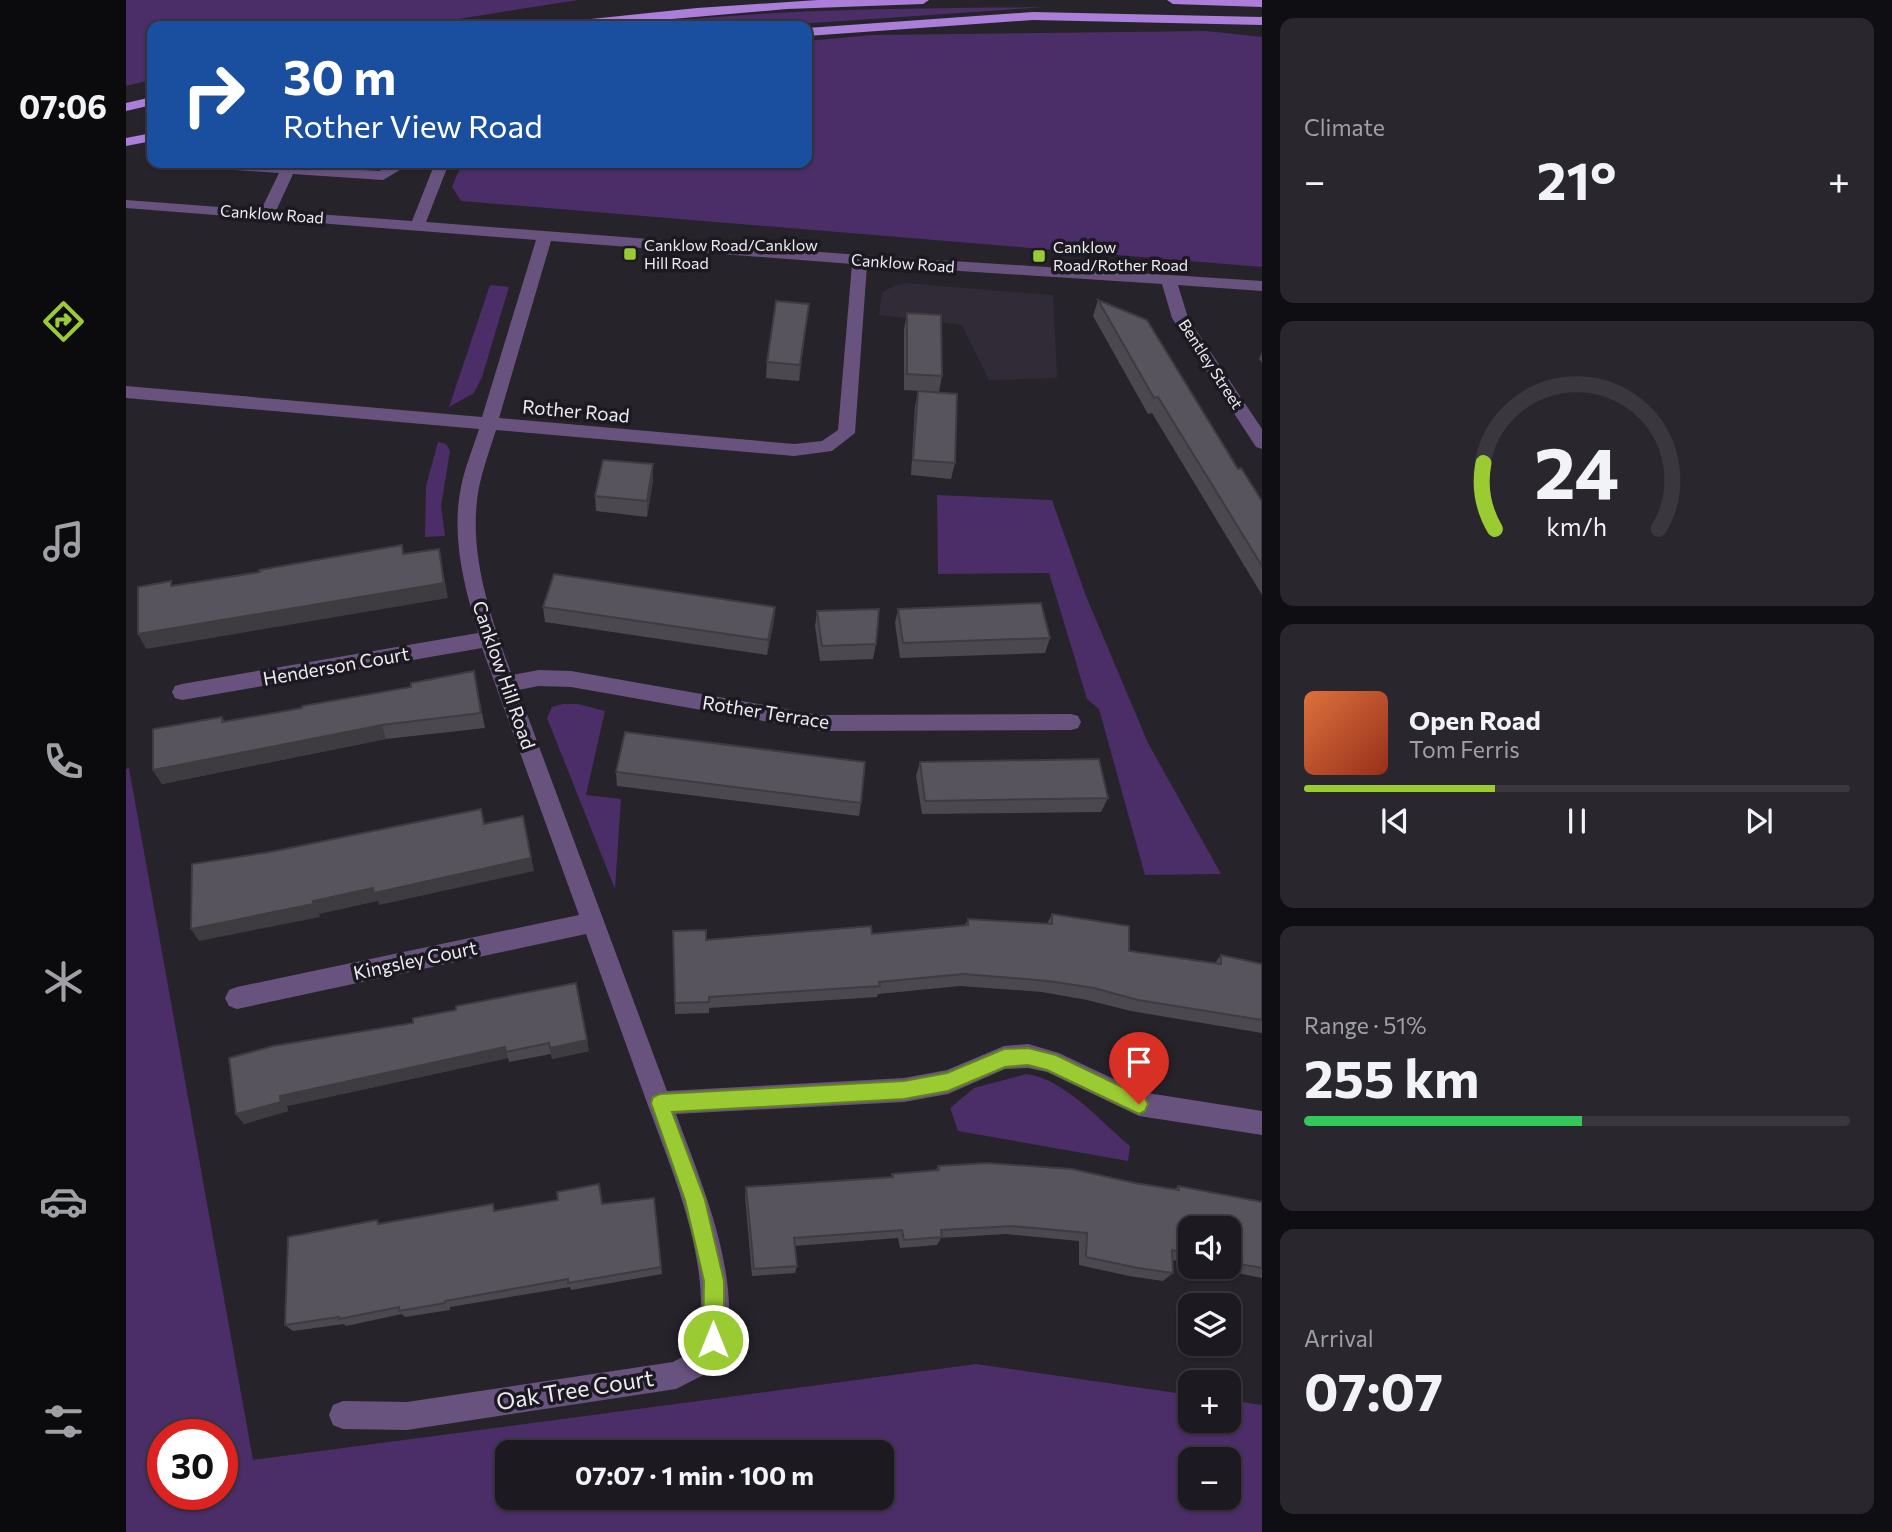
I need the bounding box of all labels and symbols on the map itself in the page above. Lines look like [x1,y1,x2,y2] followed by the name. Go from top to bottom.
[220,200,324,227] street label: Canklow Road
[644,235,818,272] place label: Canklow Road/Canklow Hill Road
[1053,237,1188,274] place label: Canklow Road/Rother Road
[622,246,638,262] marker: Canklow Road/Canklow Hill Road
[1031,248,1047,264] marker: Canklow Road/Rother Road
[851,249,955,276] street label: Canklow Road
[1175,315,1248,413] street label: Bentley Street
[521,394,631,427] street label: Rother Road
[468,598,541,752] street label: Canklow Hill Road
[261,641,411,690] street label: Henderson Court
[701,690,831,733] street label: Rother Terrace
[351,935,479,984] street label: Kingsley Court
[1109,1032,1169,1104] pin
[676,1303,750,1377] position arrow
[494,1363,656,1415] street label: Oak Tree Court
[147,1419,238,1510] speed limit sign: 30

